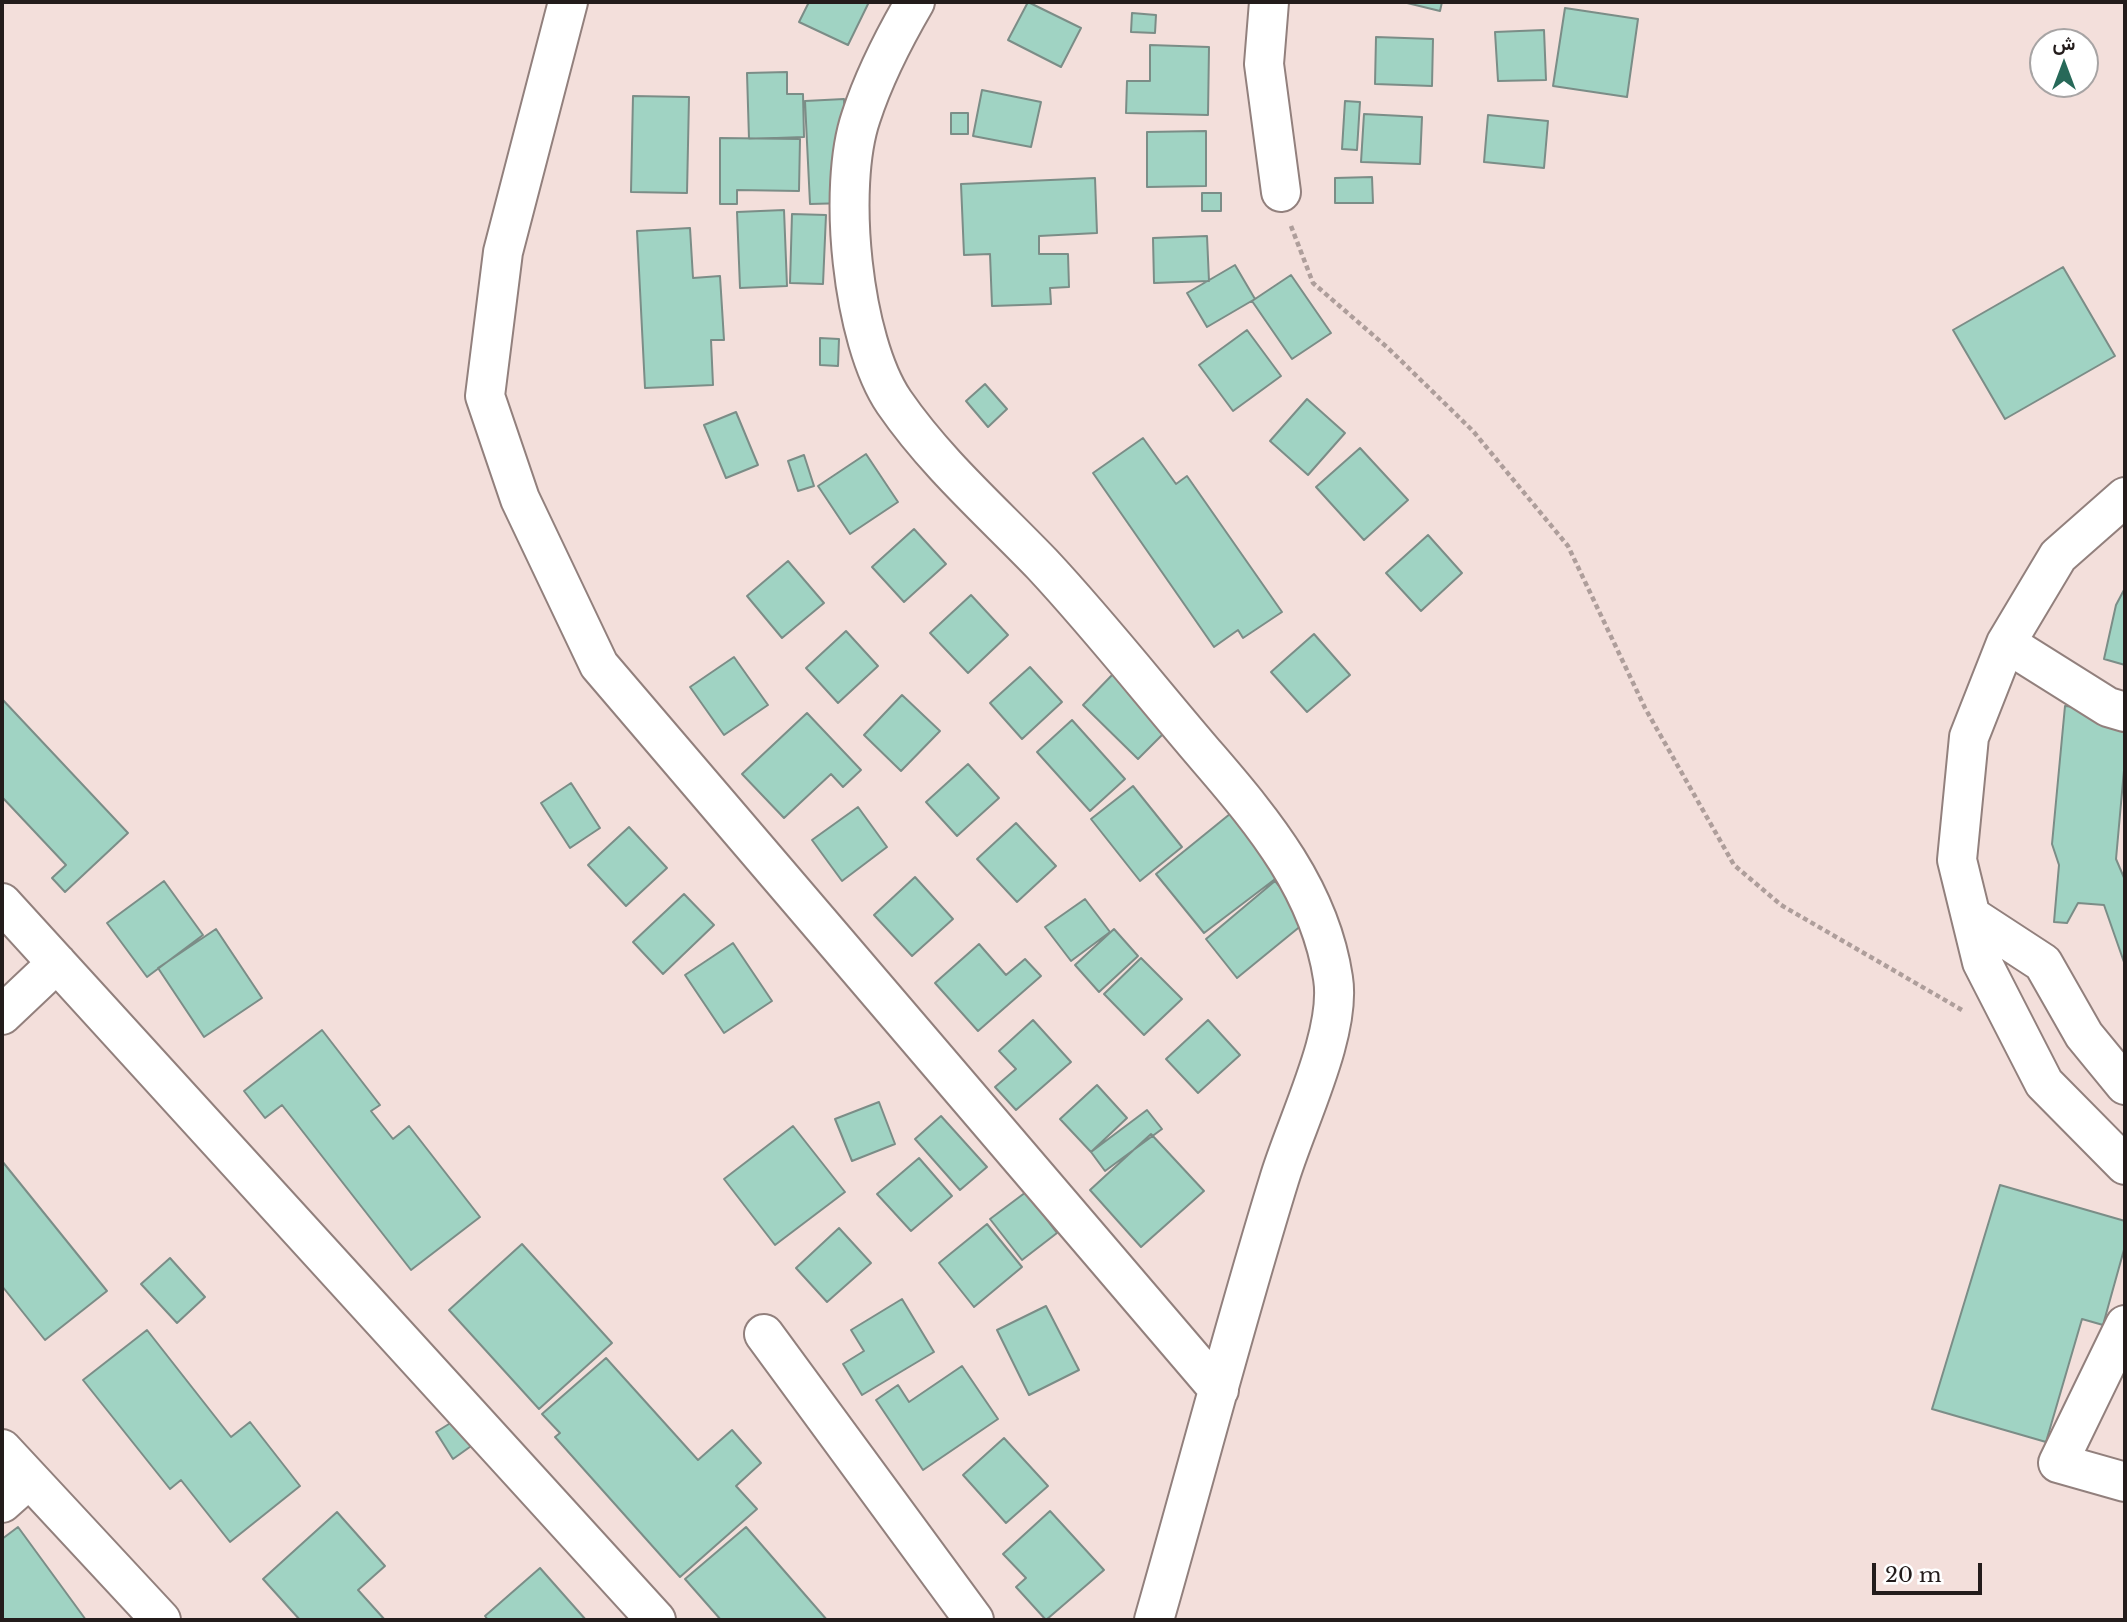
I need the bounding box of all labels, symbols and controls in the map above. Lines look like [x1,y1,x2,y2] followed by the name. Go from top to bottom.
[2029,28,2099,98] north arrow
[2053,32,2075,55] text: ش
[1875,1548,1985,1592] scale bar
[1885,1562,1942,1588] text: 20 m

